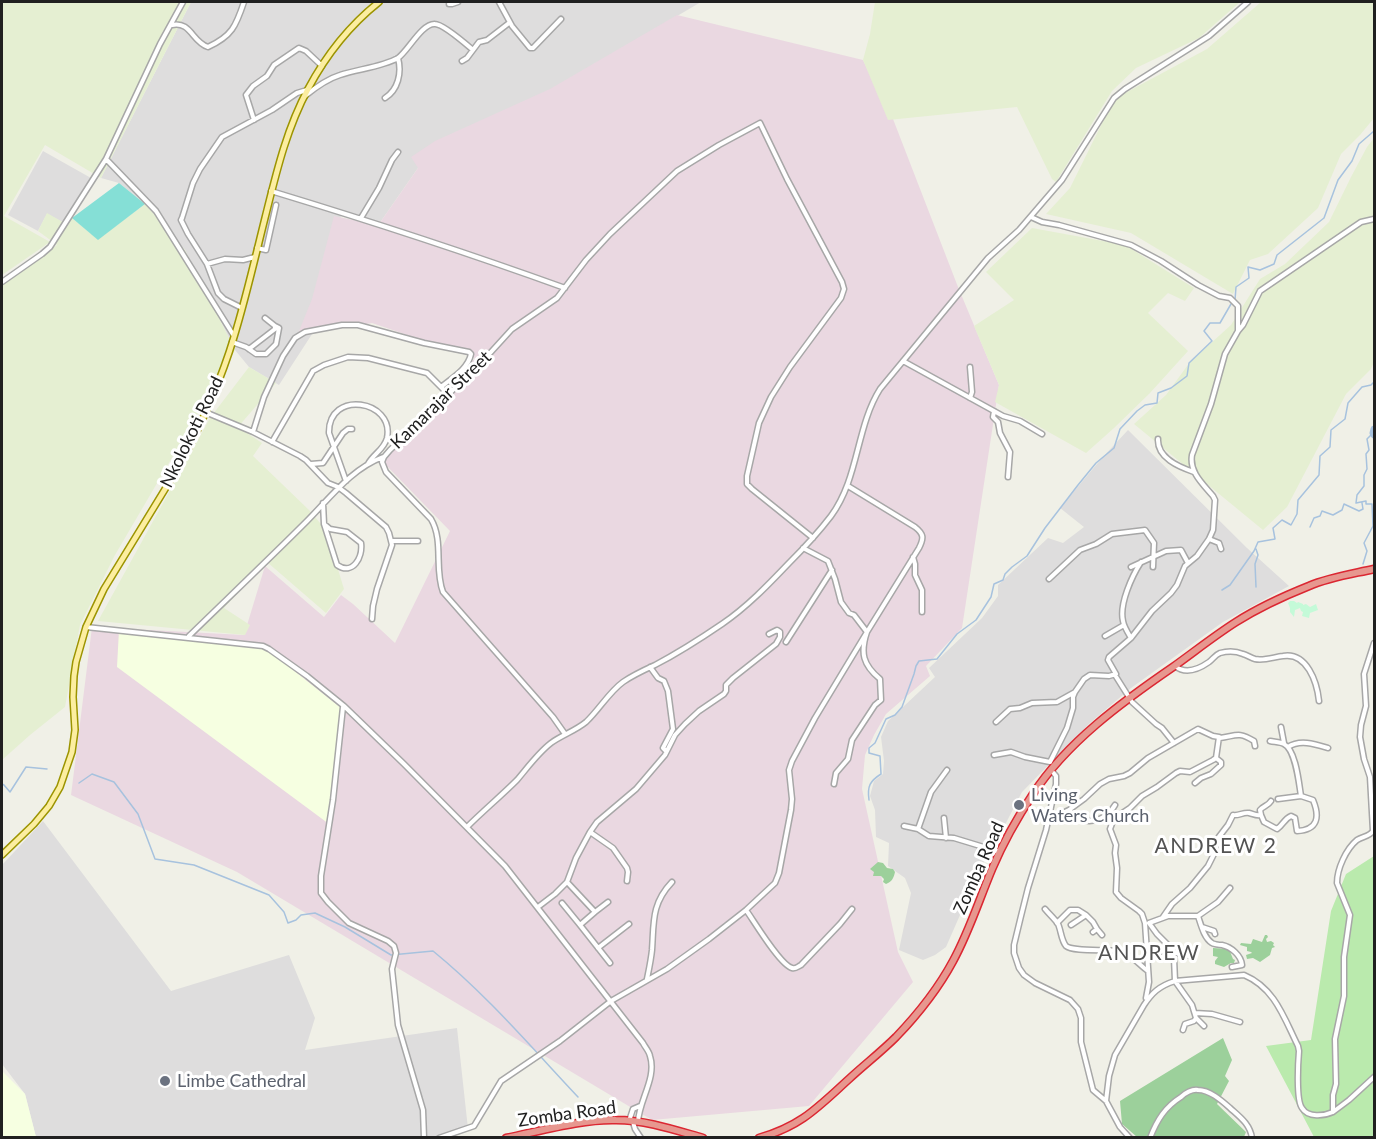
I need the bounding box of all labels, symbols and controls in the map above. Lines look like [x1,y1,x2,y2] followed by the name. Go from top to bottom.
[386,346,496,454] street label: Kamarajar Street
[156,373,228,491] street label: Nkolokoti Road
[1031,784,1149,826] place label: Living Waters Church
[1012,798,1026,812] marker: Living Waters Church
[949,818,1009,918] street label: Zomba Road
[1155,833,1277,859] district label: ANDREW 2
[1098,940,1200,966] district label: ANDREW
[177,1070,306,1092] place label: Limbe Cathedral
[158,1074,172,1088] marker: Limbe Cathedral
[516,1096,618,1132] street label: Zomba Road

